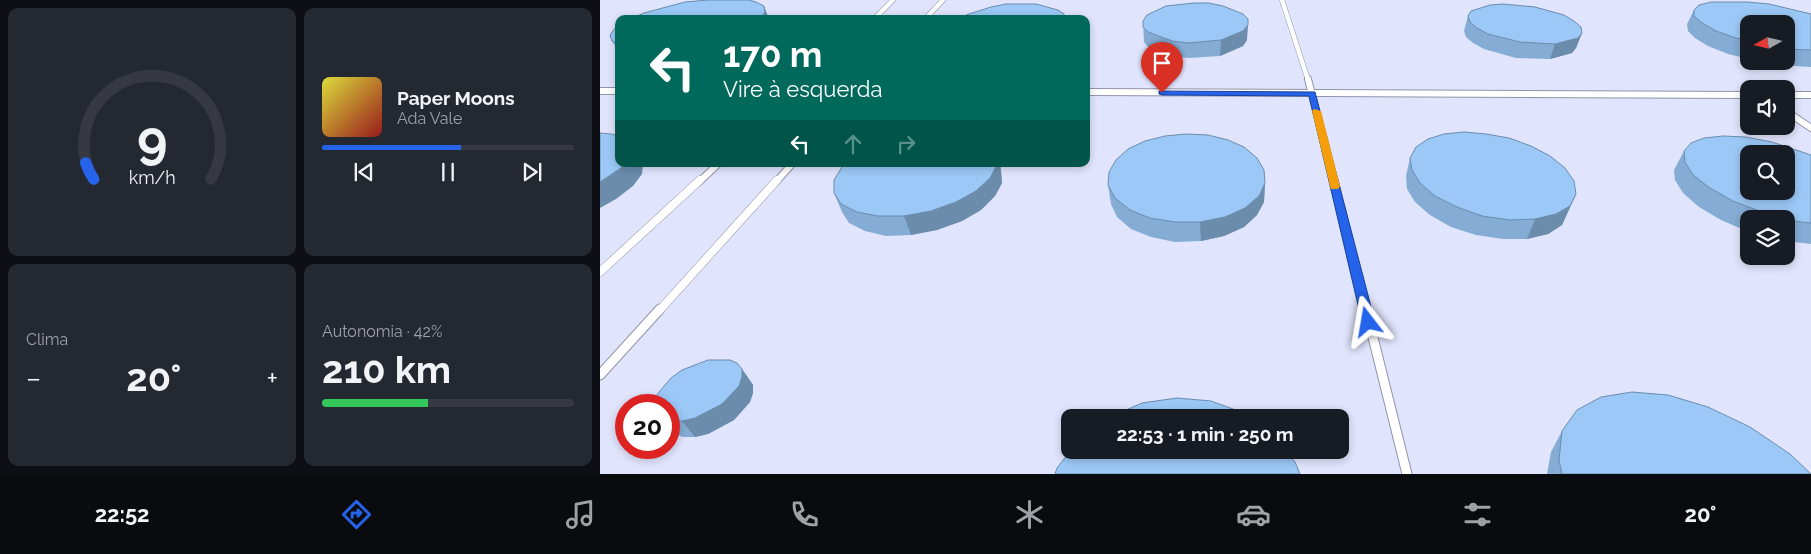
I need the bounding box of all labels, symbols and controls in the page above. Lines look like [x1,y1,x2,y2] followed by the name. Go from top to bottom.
[1740,15,1795,70] north arrow
[1740,15,1795,265] map controls
[723,34,822,75] text: 170 m
[640,35,705,100] icon: left
[1141,42,1183,93] pin
[1148,49,1176,77] icon: arrive
[723,76,882,102] text: Vire à esquerda
[1740,80,1795,135] button: sound
[397,87,515,109] text: Paper Moons
[137,109,167,170] text: 9
[397,109,462,128] text: Ada Vale
[786,130,814,158] icon: left
[839,130,867,158] icon: ahead
[892,130,920,158] icon: right
[1740,145,1795,200] button: search
[350,158,378,186] icon: previous
[434,158,462,186] icon: pause
[518,158,546,186] icon: next
[128,167,176,188] text: km/h
[1740,210,1795,265] button: layers
[1341,295,1393,347] position arrow
[322,322,442,341] text: Autonomia · 42%
[26,330,68,349] text: Clima
[322,347,451,392] text: 210 km
[126,355,181,400] text: 20°
[26,362,41,395] text: −
[266,362,278,395] text: +
[615,394,680,459] speed limit sign: 20
[1116,423,1294,445] text: 22:53 · 1 min · 250 m
[339,497,374,532] icon: directions
[563,497,598,532] icon: music
[787,497,822,532] icon: phone
[1012,497,1047,532] icon: climate
[1236,497,1271,532] icon: car
[1460,497,1495,532] icon: filters
[95,501,150,527] text: 22:52
[1684,501,1716,527] text: 20°

